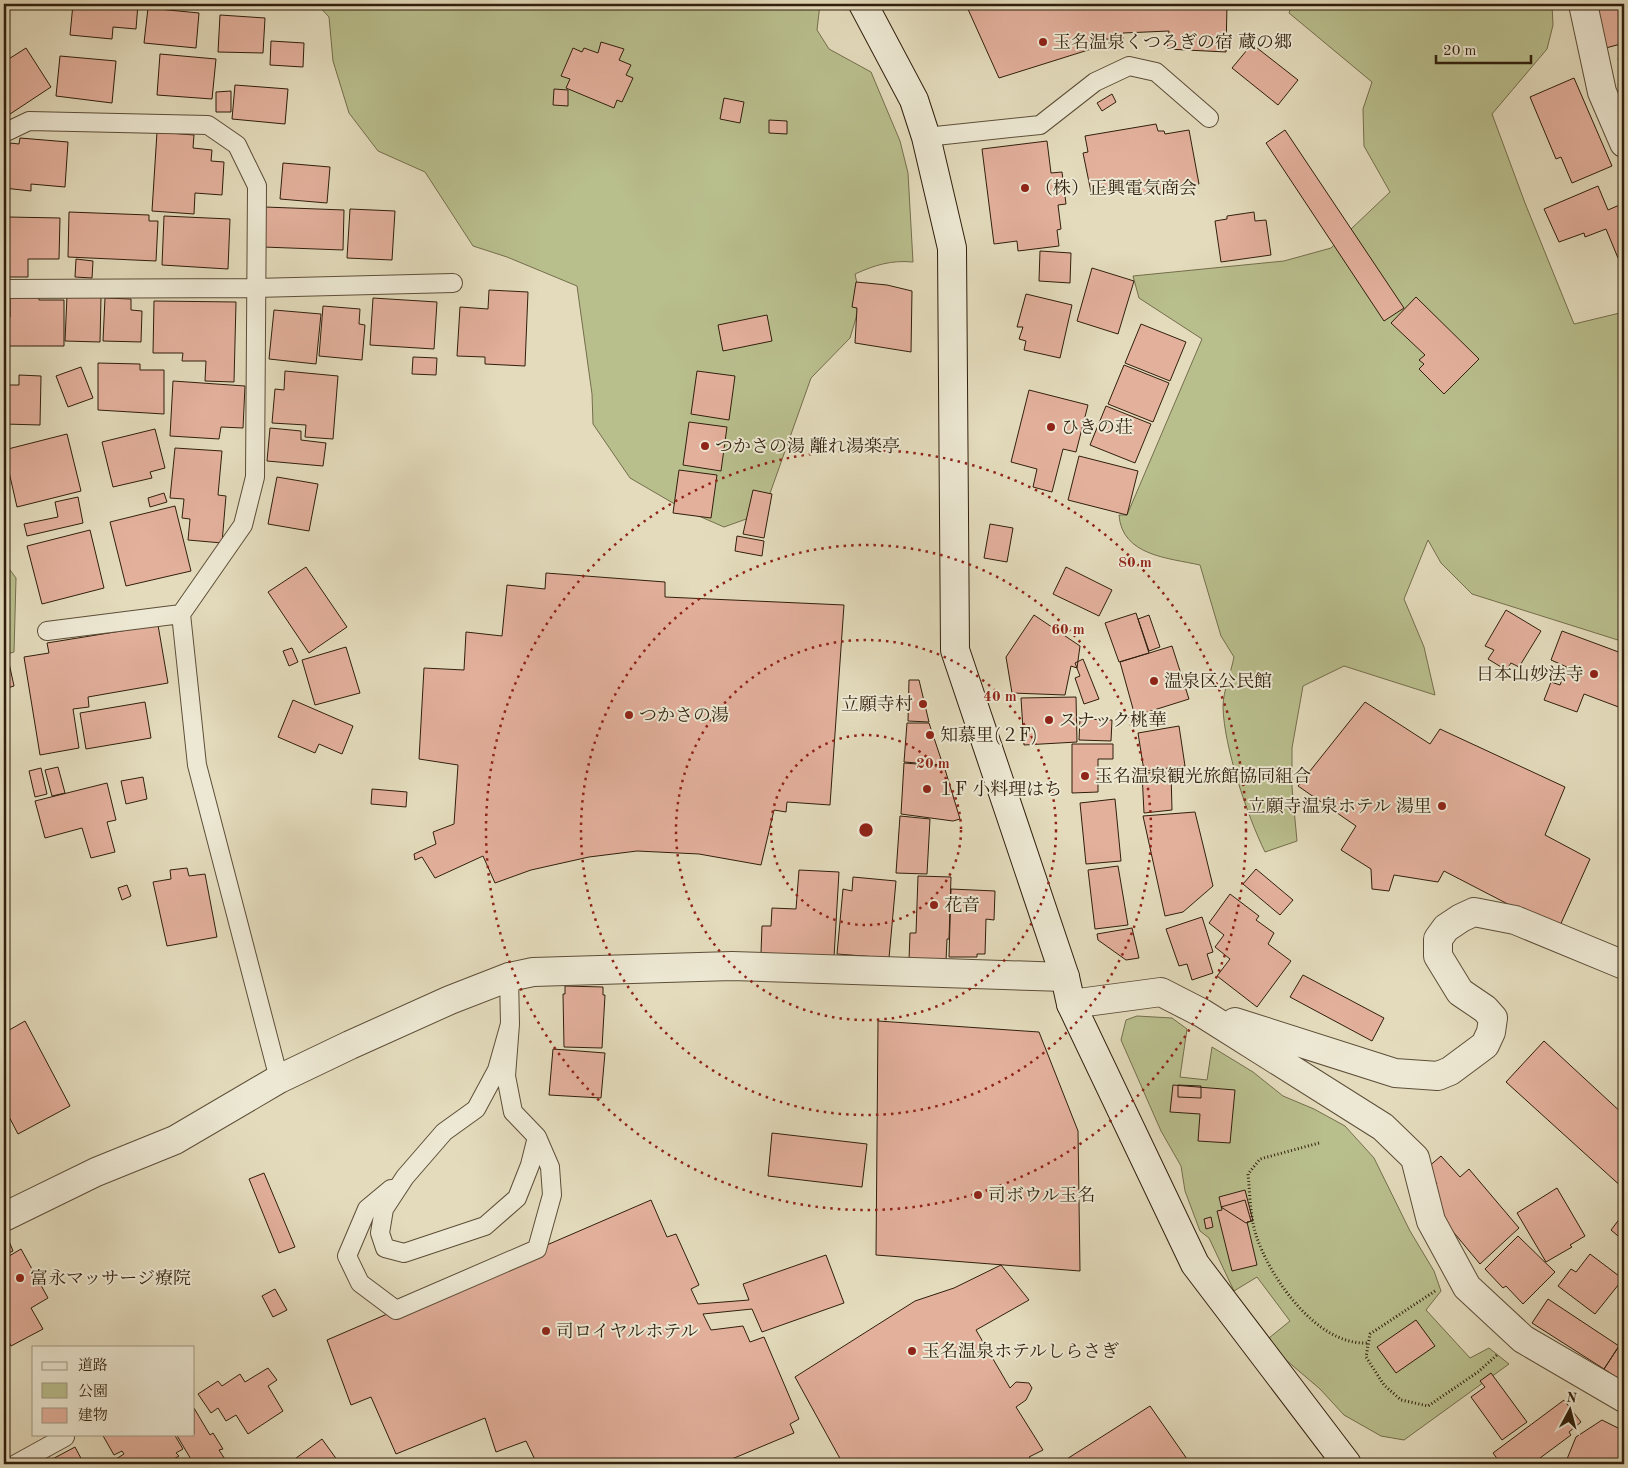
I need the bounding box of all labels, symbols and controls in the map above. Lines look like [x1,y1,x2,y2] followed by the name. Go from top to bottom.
[1053,32,1292,52] place label: 玉名温泉くつろぎの宿 蔵の郷
[1436,32,1530,64] scale bar
[1037,36,1049,48] marker: 玉名温泉くつろぎの宿 蔵の郷
[1443,44,1477,59] text: 20 m
[1035,178,1197,198] place label: （株）正興電気商会
[1019,182,1031,194] marker: （株）正興電気商会
[1061,417,1133,437] place label: ひきの荘
[1045,421,1057,433] marker: ひきの荘
[715,436,900,456] place label: つかさの湯 離れ湯楽亭
[699,440,711,452] marker: つかさの湯 離れ湯楽亭
[1118,556,1152,571] text: 80 m
[1051,623,1085,638] text: 60 m
[1476,664,1584,684] place label: 日本山妙法寺
[1588,668,1600,680] marker: 日本山妙法寺
[1164,671,1272,691] place label: 温泉区公民館
[1148,675,1160,687] marker: 温泉区公民館
[983,690,1017,705] text: 40 m
[841,694,913,714] place label: 立願寺村
[917,698,929,710] marker: 立願寺村
[639,706,729,725] place label: つかさの湯
[623,709,635,721] marker: つかさの湯
[1059,710,1166,730] place label: スナック桃華
[1043,714,1055,726] marker: スナック桃華
[940,725,1038,745] place label: 知慕里(２F)
[924,729,936,741] marker: 知慕里(２F)
[916,757,950,772] text: 20 m
[1095,766,1311,786] place label: 玉名温泉観光旅館協同組合
[1079,770,1091,782] marker: 玉名温泉観光旅館協同組合
[937,779,1062,799] place label: １F 小料理はち
[921,783,933,795] marker: １F 小料理はち
[1248,796,1432,816] place label: 立願寺温泉ホテル 湯里
[1436,800,1448,812] marker: 立願寺温泉ホテル 湯里
[857,821,875,839] centre of rings
[944,895,980,915] place label: 花音
[928,899,940,911] marker: 花音
[988,1185,1095,1205] place label: 司ボウル玉名
[972,1189,984,1201] marker: 司ボウル玉名
[30,1268,191,1288] place label: 富永マッサージ療院
[14,1272,26,1284] marker: 富永マッサージ療院
[556,1322,698,1341] place label: 司ロイヤルホテル
[540,1325,552,1337] marker: 司ロイヤルホテル
[922,1341,1119,1361] place label: 玉名温泉ホテルしらさぎ
[906,1345,918,1357] marker: 玉名温泉ホテルしらさぎ
[32,1346,195,1436] legend
[78,1357,108,1374] text: 道路
[78,1383,108,1400] text: 公園
[1546,1386,1596,1436] north arrow
[1565,1390,1578,1406] text: N
[78,1407,108,1424] text: 建物

